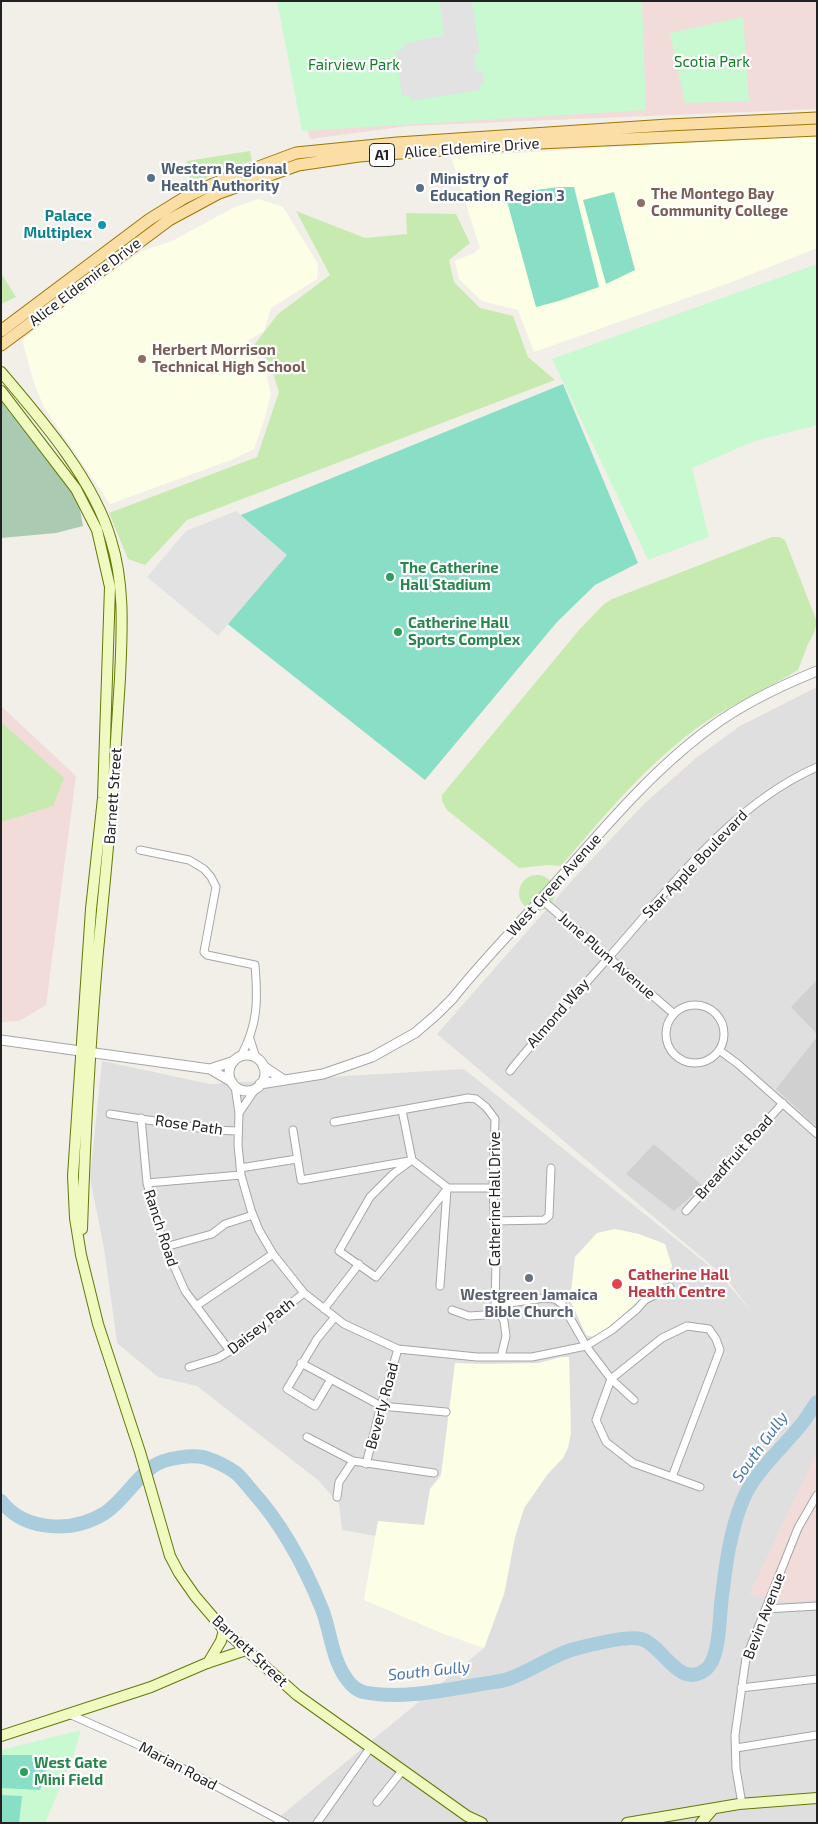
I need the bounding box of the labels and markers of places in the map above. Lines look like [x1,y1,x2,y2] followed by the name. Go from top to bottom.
[161,160,287,195] place label: Western Regional Health Authority
[430,170,565,205] place label: Ministry of Education Region 3
[145,172,157,184] marker: Western Regional Health Authority
[414,182,426,194] marker: Ministry of Education Region 3
[651,185,788,220] place label: The Montego Bay Community College
[635,197,647,209] marker: The Montego Bay Community College
[24,207,92,242] place label: Palace Multiplex
[96,219,108,231] marker: Palace Multiplex
[152,341,306,376] place label: Herbert Morrison Technical High School
[136,353,148,365] marker: Herbert Morrison Technical High School
[400,559,499,594] place label: The Catherine Hall Stadium
[384,571,396,583] marker: The Catherine Hall Stadium
[408,614,520,649] place label: Catherine Hall Sports Complex
[392,626,404,638] marker: Catherine Hall Sports Complex
[628,1266,729,1301] place label: Catherine Hall Health Centre
[523,1272,535,1284] marker: Westgreen Jamaica Bible Church
[610,1277,624,1291] marker: Catherine Hall Health Centre
[460,1286,598,1321] place label: Westgreen Jamaica Bible Church
[34,1754,107,1789] place label: West Gate Mini Field
[18,1766,30,1778] marker: West Gate Mini Field

